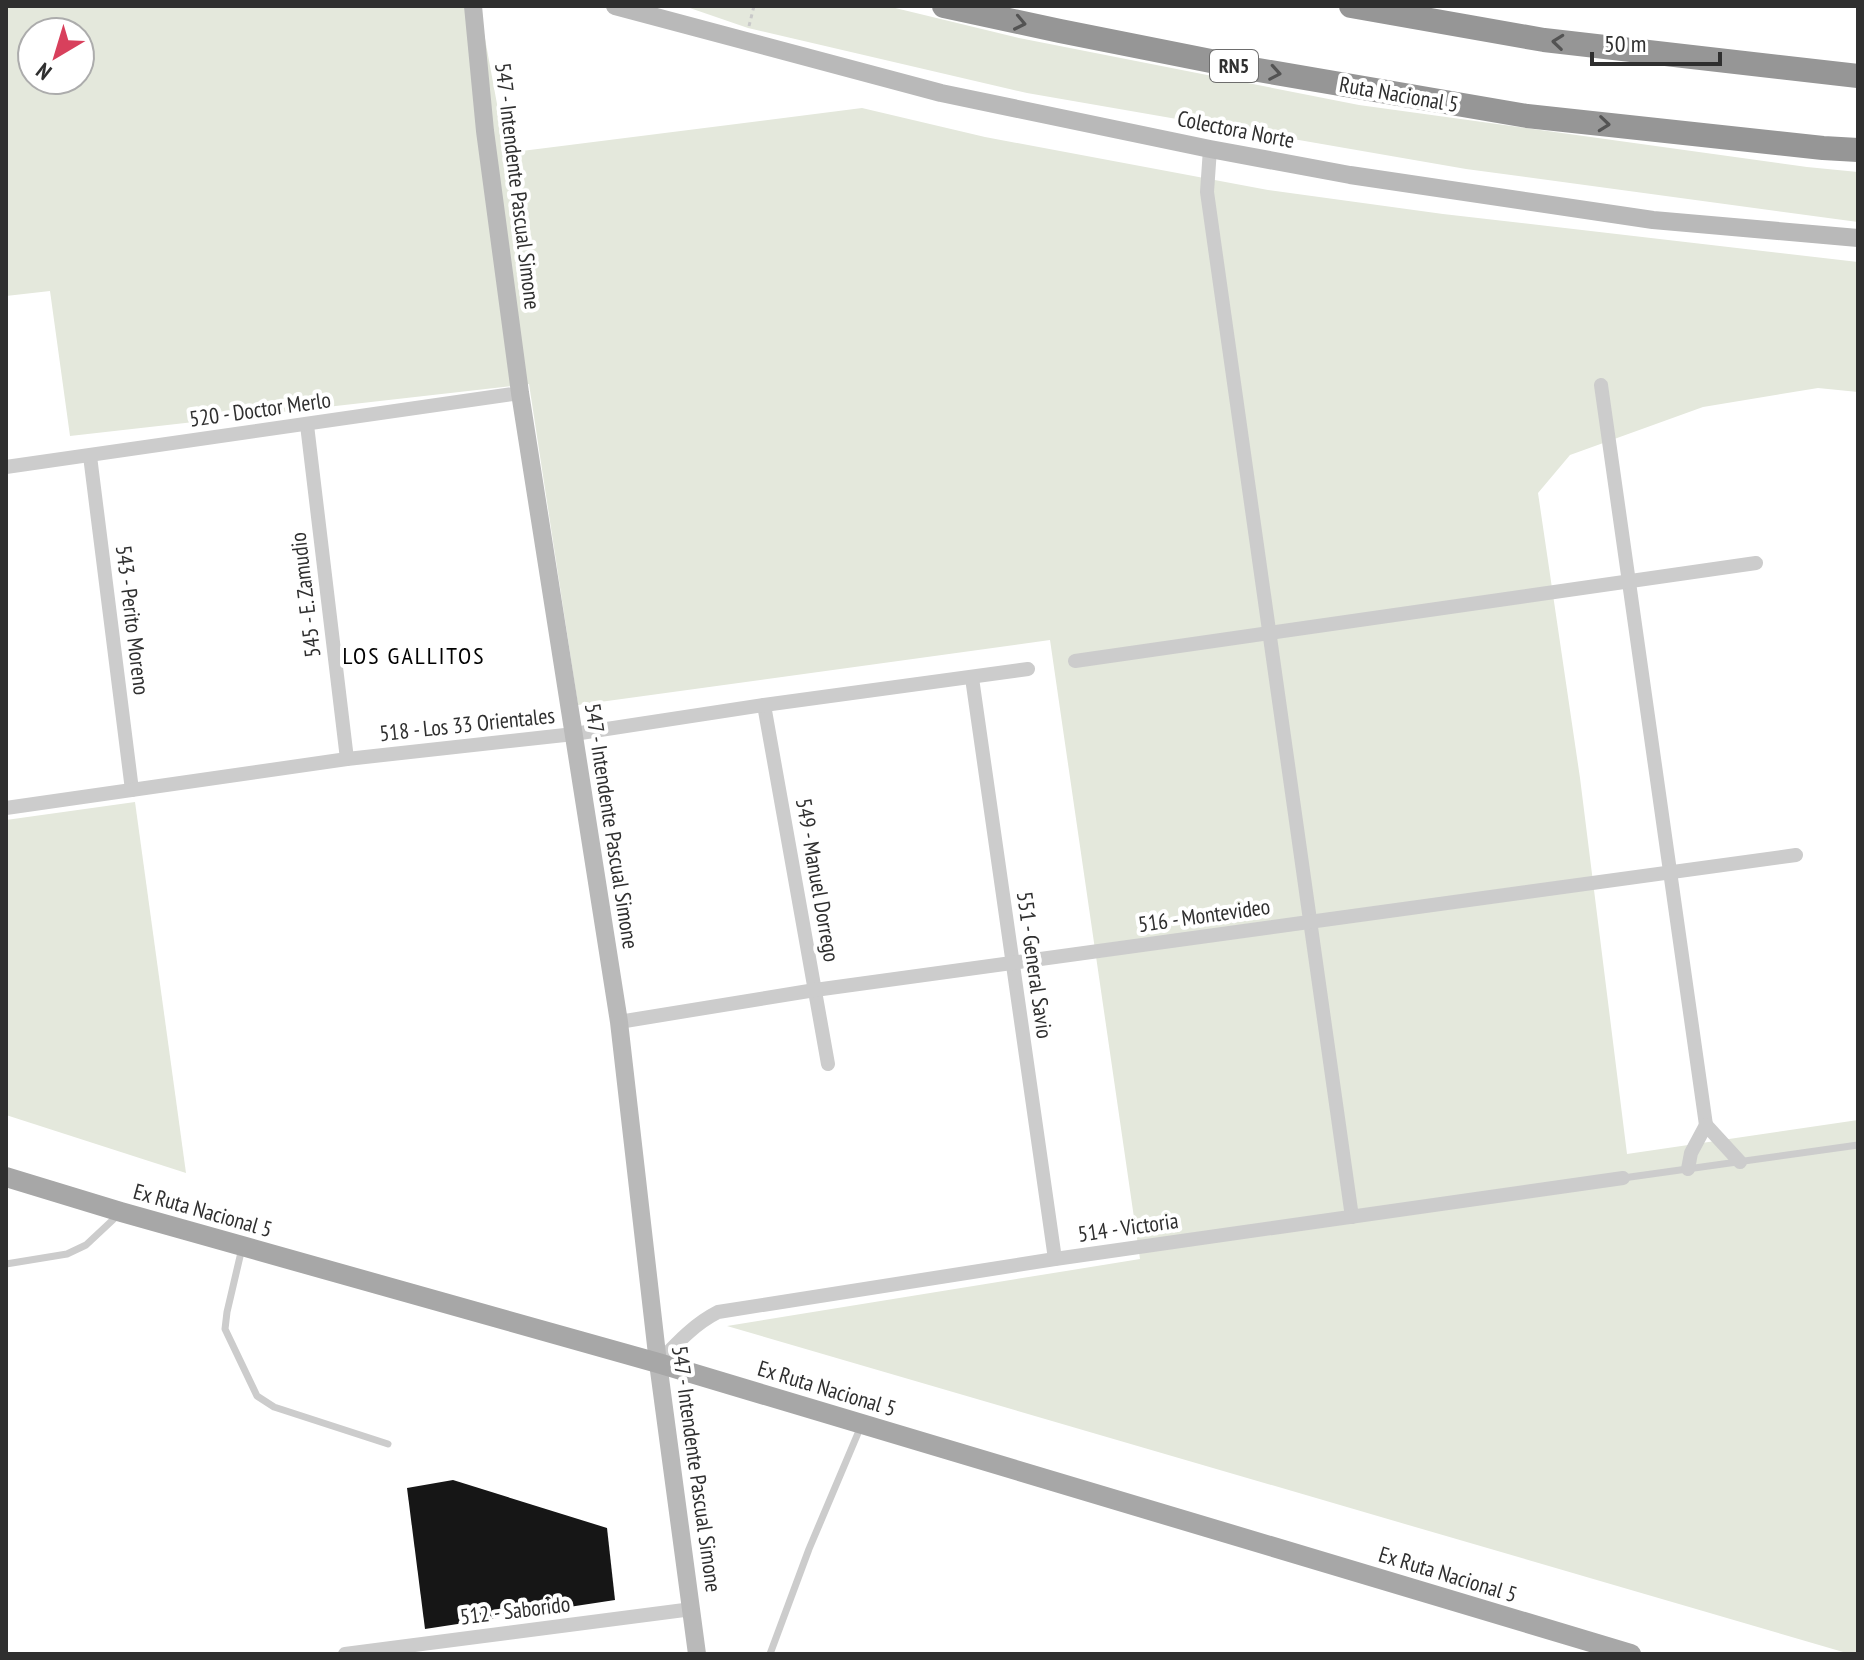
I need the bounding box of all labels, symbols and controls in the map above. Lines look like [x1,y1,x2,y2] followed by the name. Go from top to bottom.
[1013,14,1026,31] one-way arrow
[16,16,96,96] north arrow
[1592,16,1720,66] scale bar
[1604,28,1646,59] text: 50 m
[1551,33,1564,50] one-way arrow
[1210,50,1258,82] road number: RN5
[30,57,57,86] text: N
[489,61,547,311] street label: 547 - Intendente Pascual Simone
[1268,64,1282,81] one-way arrow
[1337,70,1461,118] street label: Ruta Nacional 5
[1175,104,1297,154] street label: Colectora Norte
[1598,116,1611,133] one-way arrow
[188,385,332,433] street label: 520 - Doctor Merlo
[283,531,327,659] street label: 545 - E. Zamudio
[110,543,156,697] street label: 543 - Perito Moreno
[342,640,486,671] district label: LOS GALLITOS
[378,701,556,747] street label: 518 - Los 33 Orientales
[579,701,645,951] street label: 547 - Intendente Pascual Simone
[790,796,846,964] street label: 549 - Manuel Dorrego
[1011,890,1059,1040] street label: 551 - General Savio
[1136,892,1272,938] street label: 516 - Montevideo
[130,1177,276,1243] street label: Ex Ruta Nacional 5
[1076,1206,1180,1248] street label: 514 - Victoria
[666,1344,728,1594] street label: 547 - Intendente Pascual Simone
[754,1354,900,1422] street label: Ex Ruta Nacional 5
[1375,1540,1521,1608] street label: Ex Ruta Nacional 5
[458,1589,572,1631] street label: 512 - Saborido

